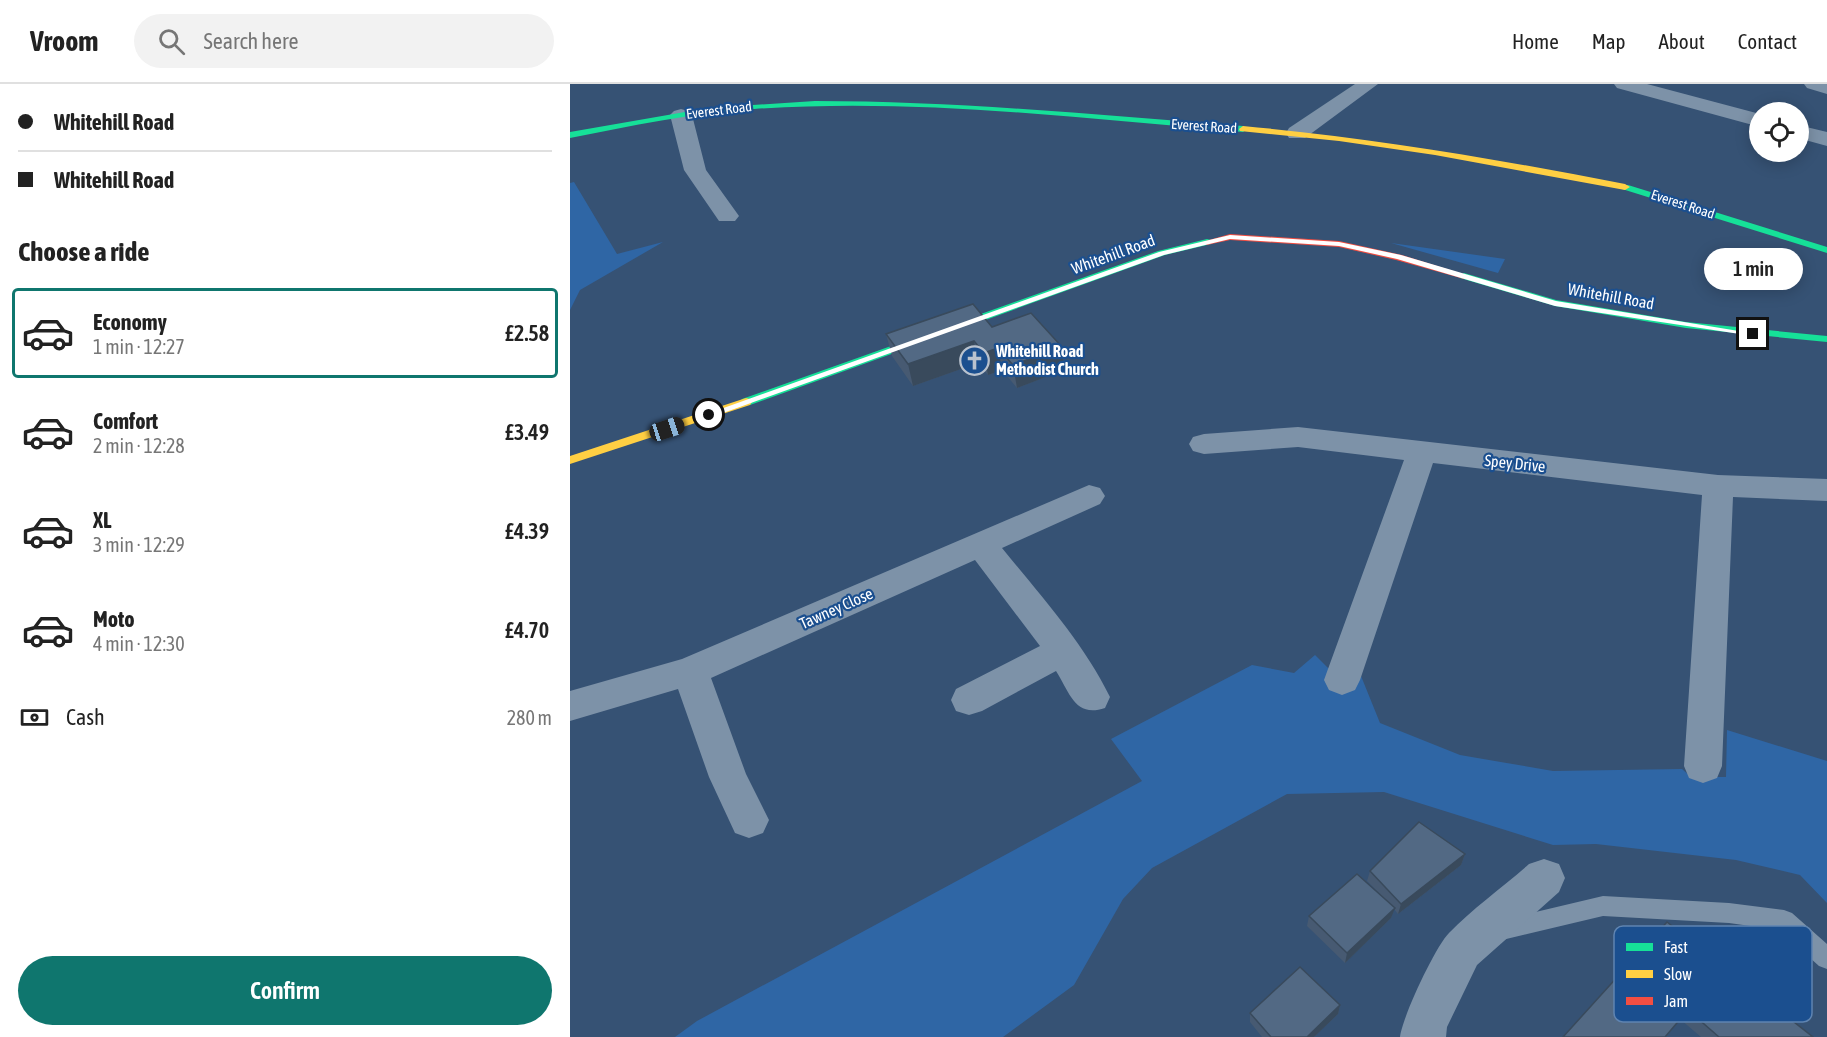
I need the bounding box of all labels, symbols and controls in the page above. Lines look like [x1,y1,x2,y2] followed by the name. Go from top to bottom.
[134,14,554,68] search box
[30,25,98,57] text: Vroom
[155,25,188,58] icon: search
[203,28,298,54] text: Search here
[1512,29,1559,53] text: Home
[1592,29,1626,53] text: Map
[1659,29,1705,53] text: About
[1738,29,1797,53] text: Contact
[685,98,753,122] street label: Everest Road
[1749,102,1809,162] map controls
[1749,102,1809,162] button: locate
[54,109,174,135] text: Whitehill Road
[1170,116,1238,136] street label: Everest Road
[54,167,174,193] text: Whitehill Road
[1649,186,1717,222] street label: Everest Road
[1069,231,1157,277] street label: Whitehill Road
[18,236,150,267] text: Choose a ride
[1704,247,1802,289] callout: 1 min
[1733,257,1774,280] text: 1 min
[1566,280,1656,312] street label: Whitehill Road
[21,306,75,360] icon: car
[93,309,167,335] text: Economy
[505,320,549,346] text: £2.58
[1739,320,1766,347] route end
[93,335,185,358] text: 1 min · 12:27
[995,342,1099,378] place label: Whitehill Road Methodist Church
[959,344,991,376] church icon: Whitehill Road Methodist Church
[695,401,722,428] route start
[21,405,75,459] icon: car
[93,408,158,434] text: Comfort
[647,415,687,443] car
[505,419,549,445] text: £3.49
[93,434,185,457] text: 2 min · 12:28
[1483,451,1546,476] street label: Spey Drive
[21,504,75,558] icon: car
[93,507,111,533] text: XL
[505,518,549,544] text: £4.39
[93,533,185,556] text: 3 min · 12:29
[797,584,876,633] street label: Tawney Close
[21,603,75,657] icon: car
[93,606,135,632] text: Moto
[505,617,549,643] text: £4.70
[93,632,185,655] text: 4 min · 12:30
[18,701,51,734] icon: cash
[66,704,105,730] text: Cash
[507,706,552,729] text: 280 m
[1614,926,1812,1022] legend
[1664,938,1688,956] text: Fast
[18,956,552,1025] button: Confirm
[1664,965,1692,983] text: Slow
[1664,992,1688,1010] text: Jam

